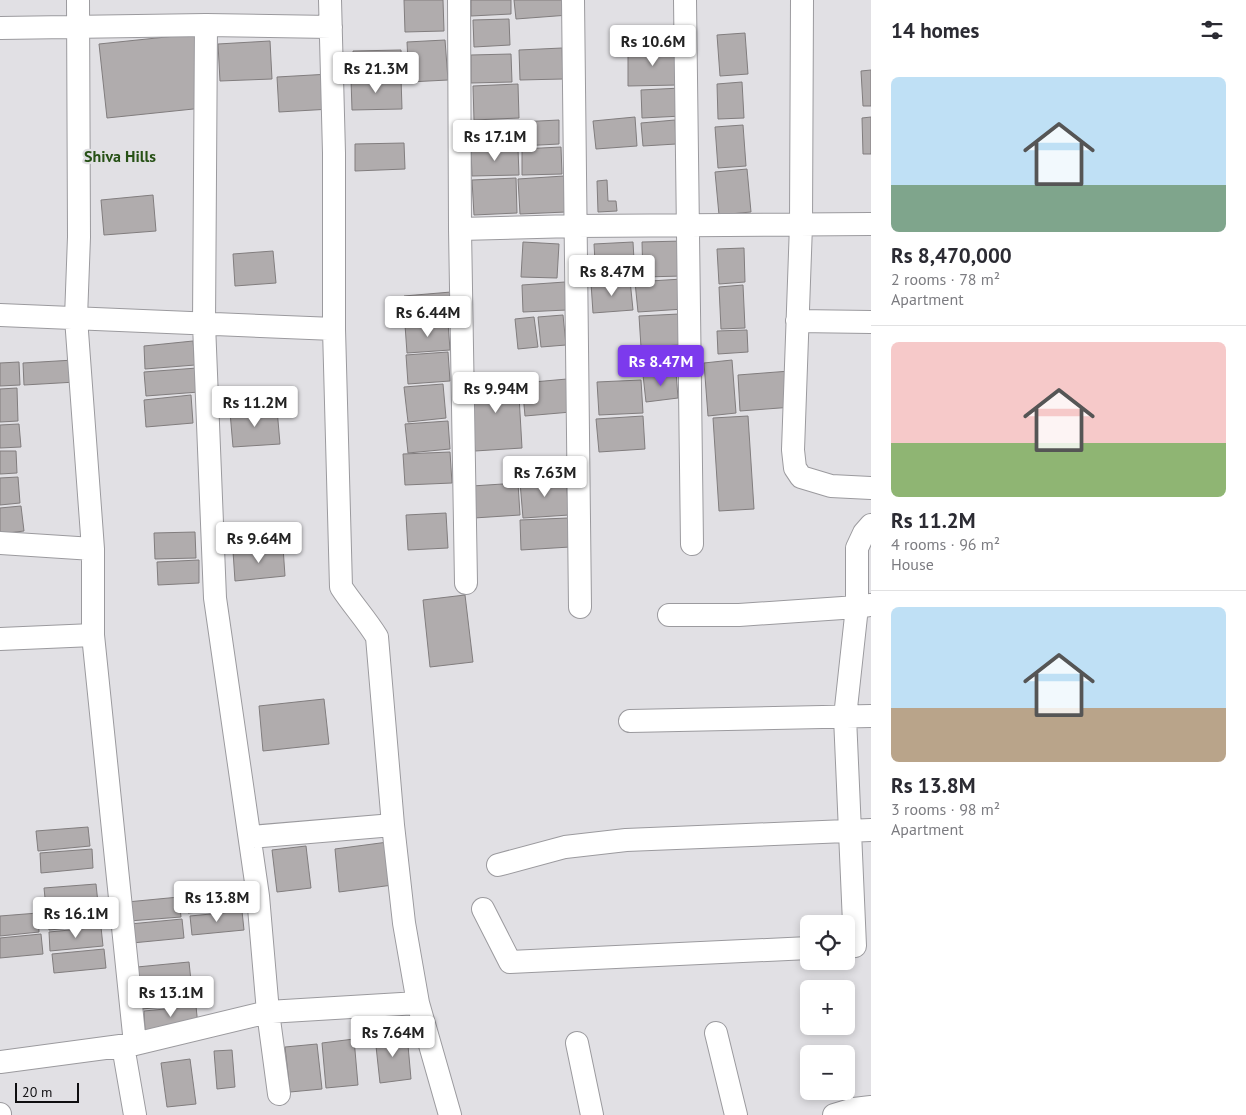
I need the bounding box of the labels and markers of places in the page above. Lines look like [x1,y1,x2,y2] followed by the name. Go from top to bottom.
[601,24,705,67] pin: Rs 10.6M
[324,52,428,94] pin: Rs 21.3M
[443,120,547,162] pin: Rs 17.1M
[560,254,664,297] pin: Rs 8.47M
[376,296,480,338] pin: Rs 6.44M
[609,344,713,387] pin: Rs 8.47M
[444,372,548,414] pin: Rs 9.94M
[203,386,307,428] pin: Rs 11.2M
[493,456,597,498] pin: Rs 7.63M
[207,522,311,564] pin: Rs 9.64M
[165,880,269,923] pin: Rs 13.8M
[24,896,128,939] pin: Rs 16.1M
[119,976,223,1018] pin: Rs 13.1M
[341,1016,445,1058] pin: Rs 7.64M

